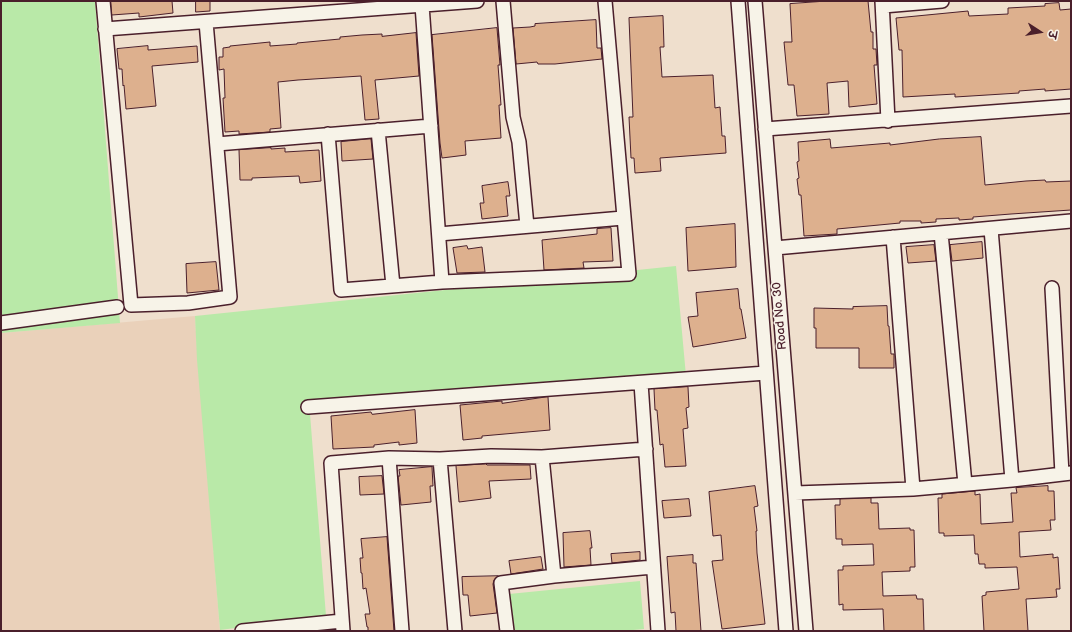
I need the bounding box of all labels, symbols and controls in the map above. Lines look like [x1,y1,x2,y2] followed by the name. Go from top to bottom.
[1020,12,1060,52] north arrow
[1045,30,1059,40] text: उ
[770,282,790,350] street label: Road No. 30

